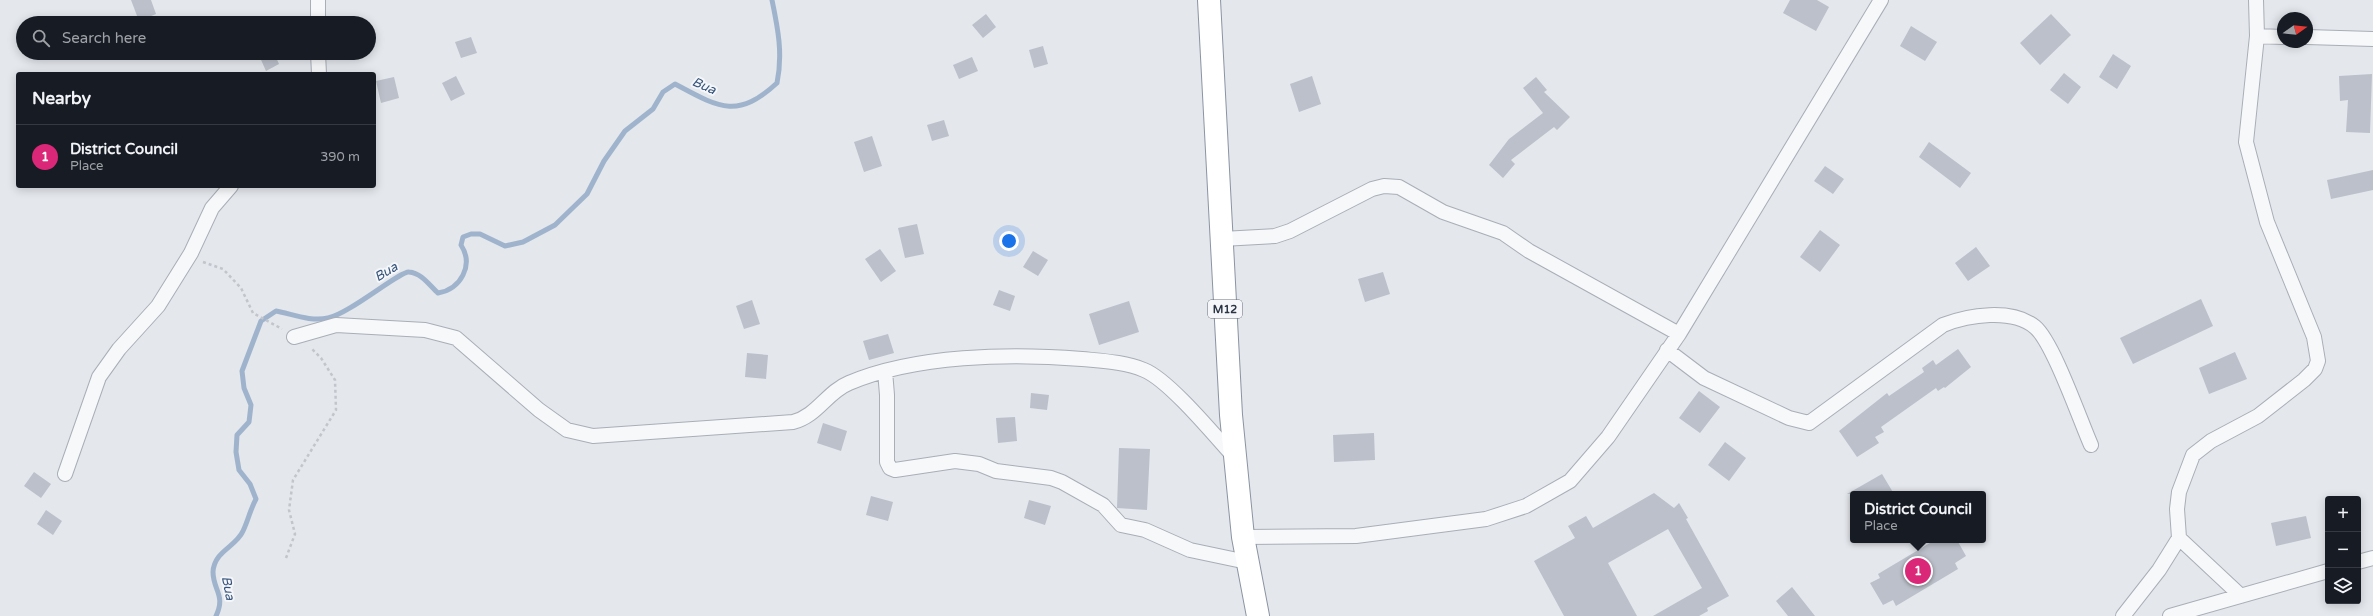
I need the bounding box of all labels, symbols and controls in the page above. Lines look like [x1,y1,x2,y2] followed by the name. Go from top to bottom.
[2277,12,2313,48] north arrow
[16,16,376,60] search box
[30,27,52,49] icon: search
[62,29,146,47] text: Search here
[690,74,719,98] water label: Bua
[32,88,91,109] text: Nearby
[70,140,178,158] text: District Council
[41,149,49,165] text: 1
[320,149,360,165] text: 390 m
[70,158,103,174] text: Place
[999,231,1019,251] your location
[372,259,401,285] water label: Bua
[1208,300,1242,318] road number: M12
[1850,491,1986,543] popup
[2325,496,2361,604] map controls
[2325,496,2361,532] button: +
[1864,500,1972,518] text: District Council
[1864,518,1898,534] text: Place
[2325,532,2361,568] button: −
[1905,556,1931,586] pin: 1
[2325,568,2361,604] button: layers
[218,575,238,602] water label: Bua

